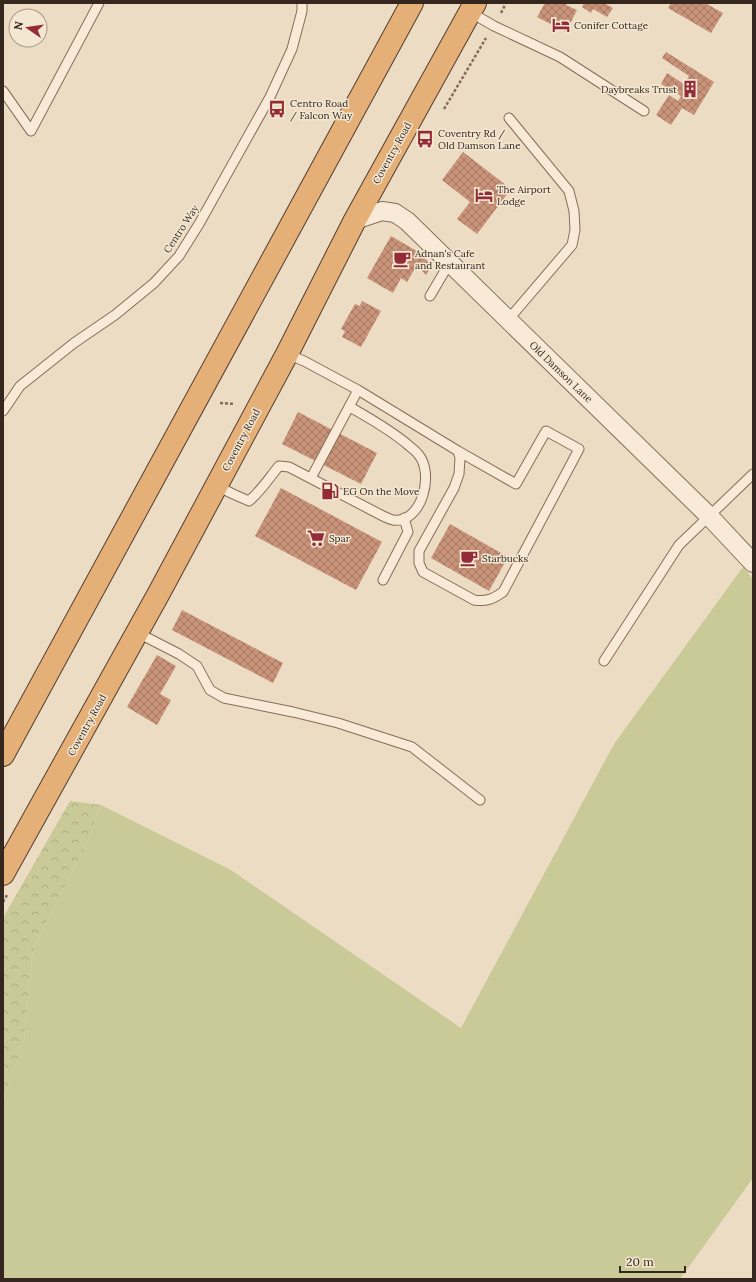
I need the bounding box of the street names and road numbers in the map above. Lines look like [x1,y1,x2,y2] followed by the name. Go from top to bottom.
[370,120,414,186] street label: Coventry Road
[161,202,202,256] street label: Centro Way
[527,339,596,406] street label: Old Damson Lane
[219,407,263,473] street label: Coventry Road
[65,692,109,758] street label: Coventry Road

